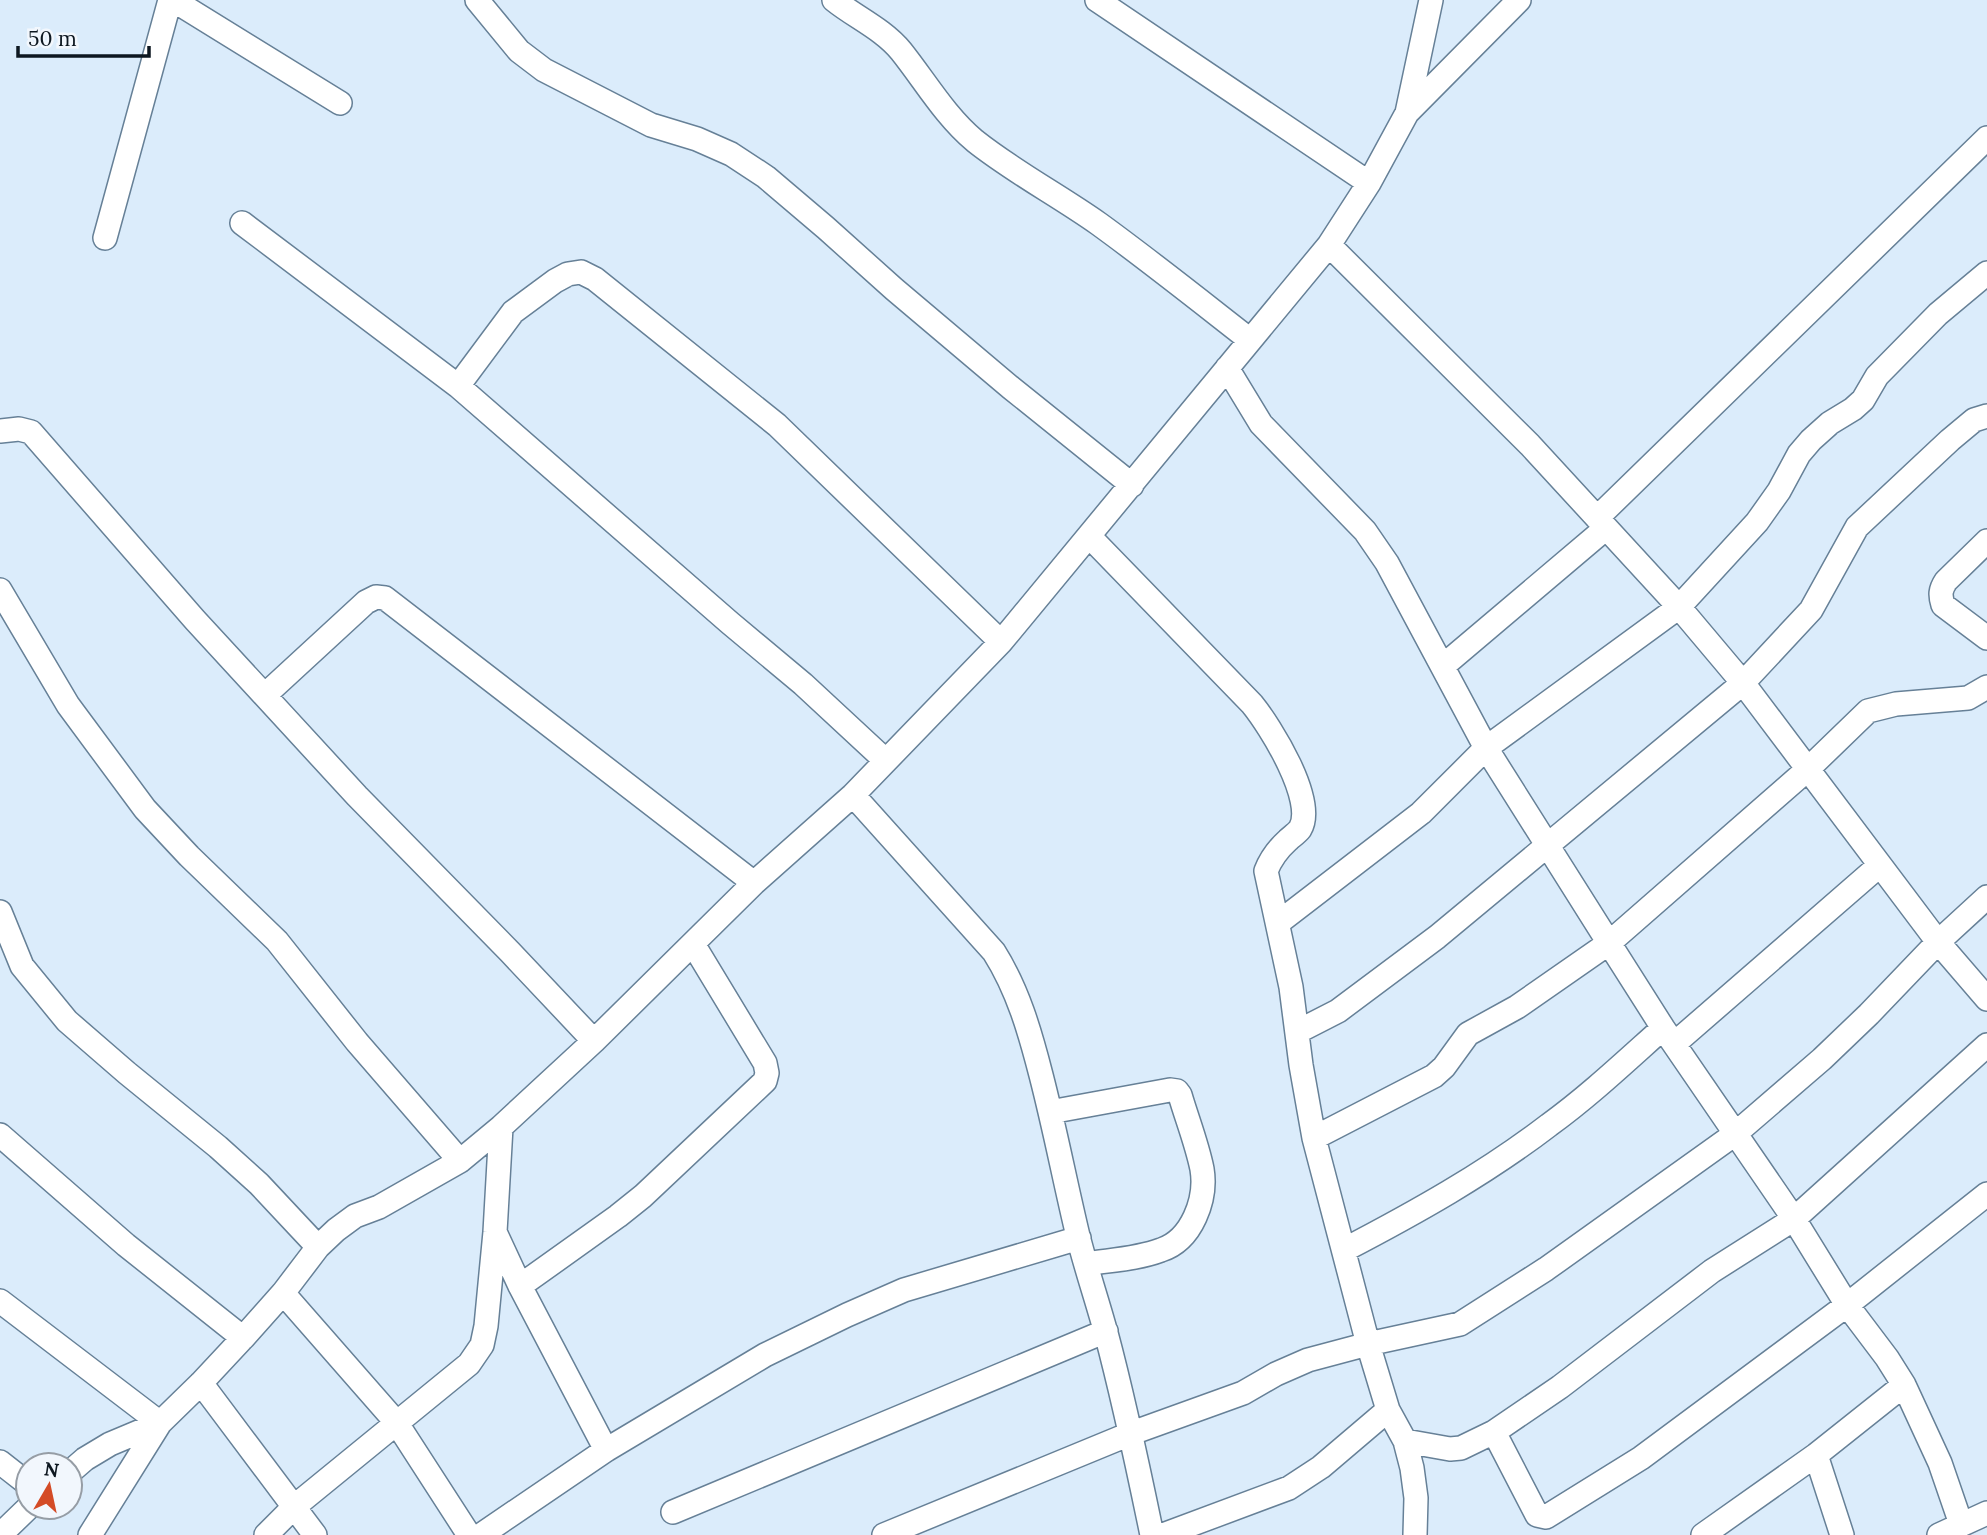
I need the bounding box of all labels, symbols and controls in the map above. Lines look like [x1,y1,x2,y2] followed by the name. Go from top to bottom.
[18,14,149,58] scale bar
[28,25,77,52] text: 50 m
[14,1451,84,1521] north arrow
[43,1456,61,1482] text: N

